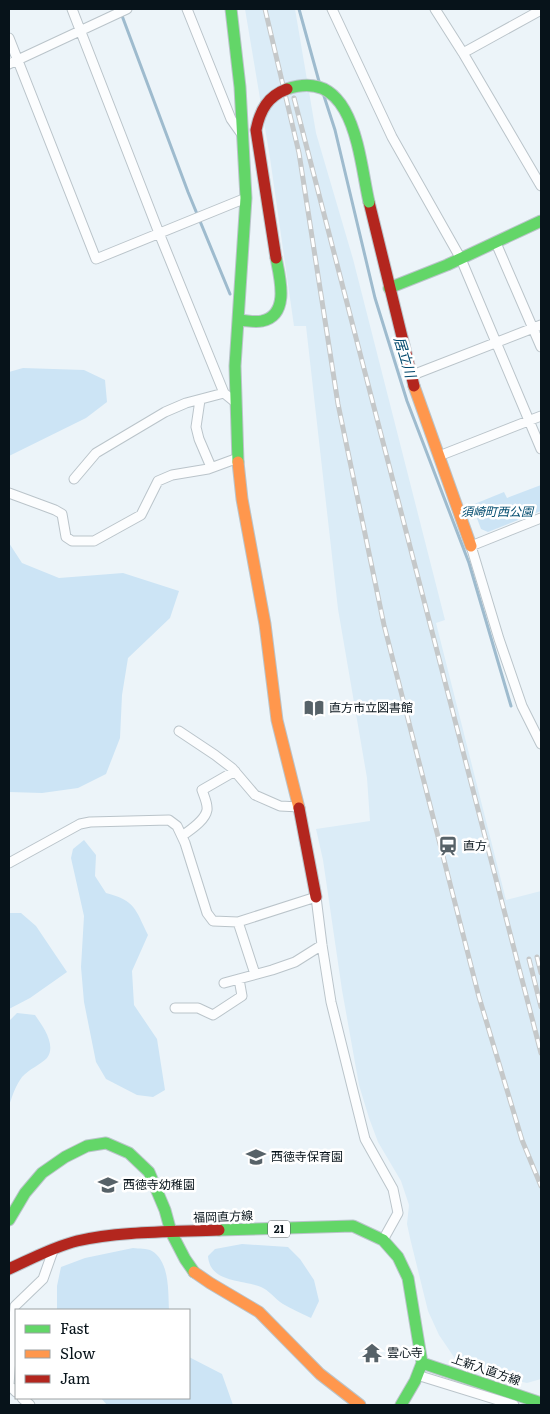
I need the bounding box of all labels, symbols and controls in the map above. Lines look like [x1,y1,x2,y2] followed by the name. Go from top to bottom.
[390,334,422,382] water label: 居立川
[461,502,535,520] park label: 須崎町西公園
[303,697,325,719] library icon: 直方市立図書館
[329,698,413,716] place label: 直方市立図書館
[437,835,459,857] station icon: 直方
[463,836,487,854] place label: 直方
[245,1146,267,1168] school or university icon: 西徳寺保育園
[271,1147,343,1165] place label: 西徳寺保育園
[97,1174,119,1196] school or university icon: 西徳寺幼稚園
[123,1175,195,1193] place label: 西徳寺幼稚園
[193,1206,253,1226] street label: 福岡直方線
[268,1220,290,1238] road number: 21
[15,1309,190,1399] legend
[60,1316,89,1339] text: Fast
[60,1341,95,1364] text: Slow
[361,1342,383,1364] temple icon: 雲心寺
[387,1343,423,1361] place label: 雲心寺
[449,1349,523,1389] street label: 上新入直方線
[60,1366,91,1389] text: Jam

